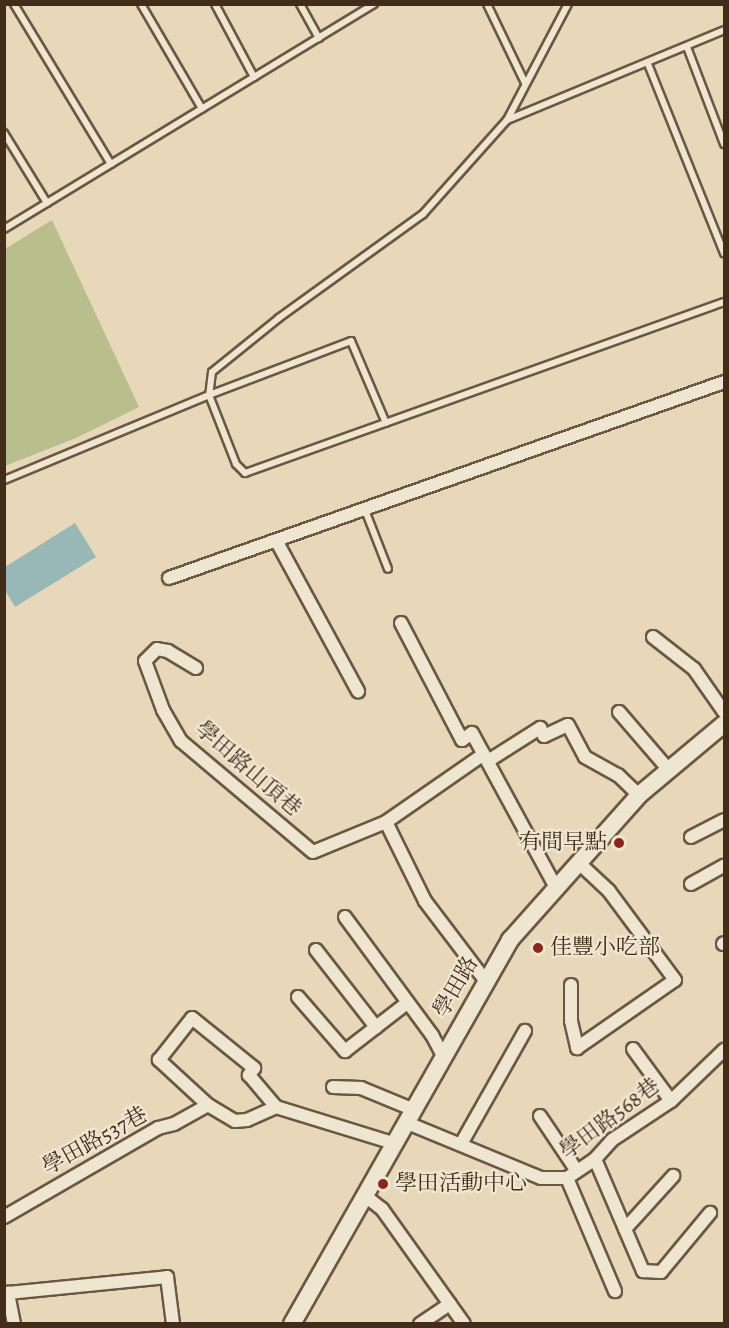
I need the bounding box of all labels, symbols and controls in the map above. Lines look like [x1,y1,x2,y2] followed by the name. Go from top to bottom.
[190,716,306,822] street label: 學田路山頂巷
[519,830,607,856] place label: 有間早點
[612,836,626,850] marker: 有間早點
[550,935,660,961] place label: 佳豐小吃部
[531,941,545,955] marker: 佳豐小吃部
[428,952,484,1022] street label: 學田路
[555,1073,665,1165] street label: 學田路568巷
[38,1101,152,1181] street label: 學田路537巷
[395,1171,527,1197] place label: 學田活動中心
[376,1177,390,1191] marker: 學田活動中心

